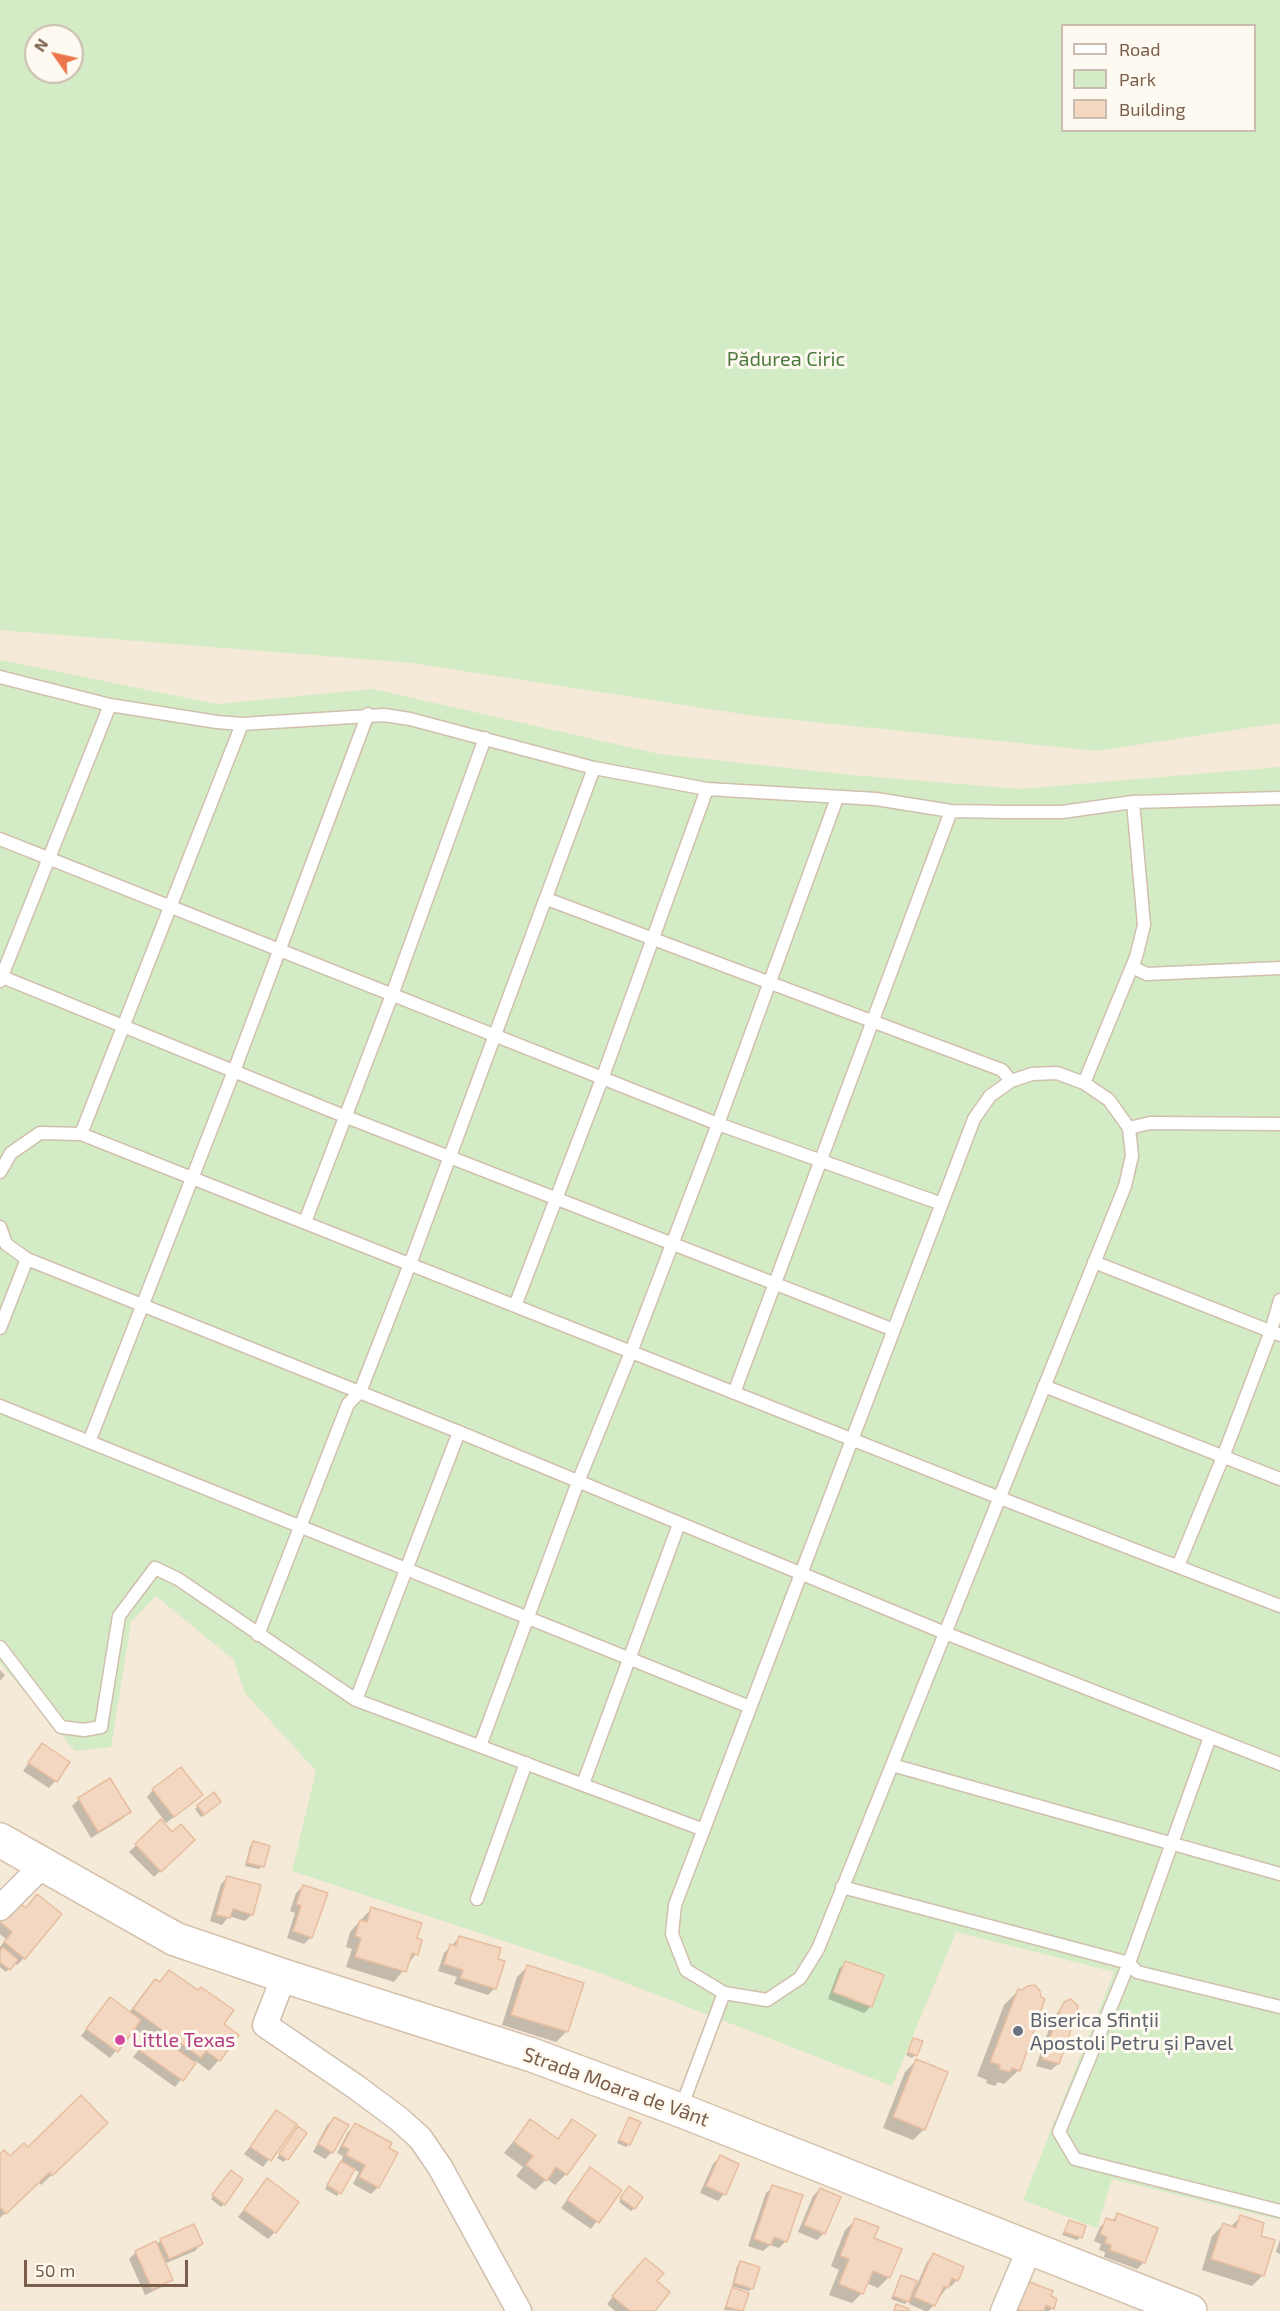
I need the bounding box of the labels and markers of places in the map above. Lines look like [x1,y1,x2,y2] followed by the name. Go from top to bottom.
[1030,2008,1233,2055] place label: Biserica Sfinții Apostoli Petru și Pavel
[1011,2024,1025,2038] marker: Biserica Sfinții Apostoli Petru și Pavel
[132,2028,235,2052] place label: Little Texas
[113,2033,127,2047] marker: Little Texas

